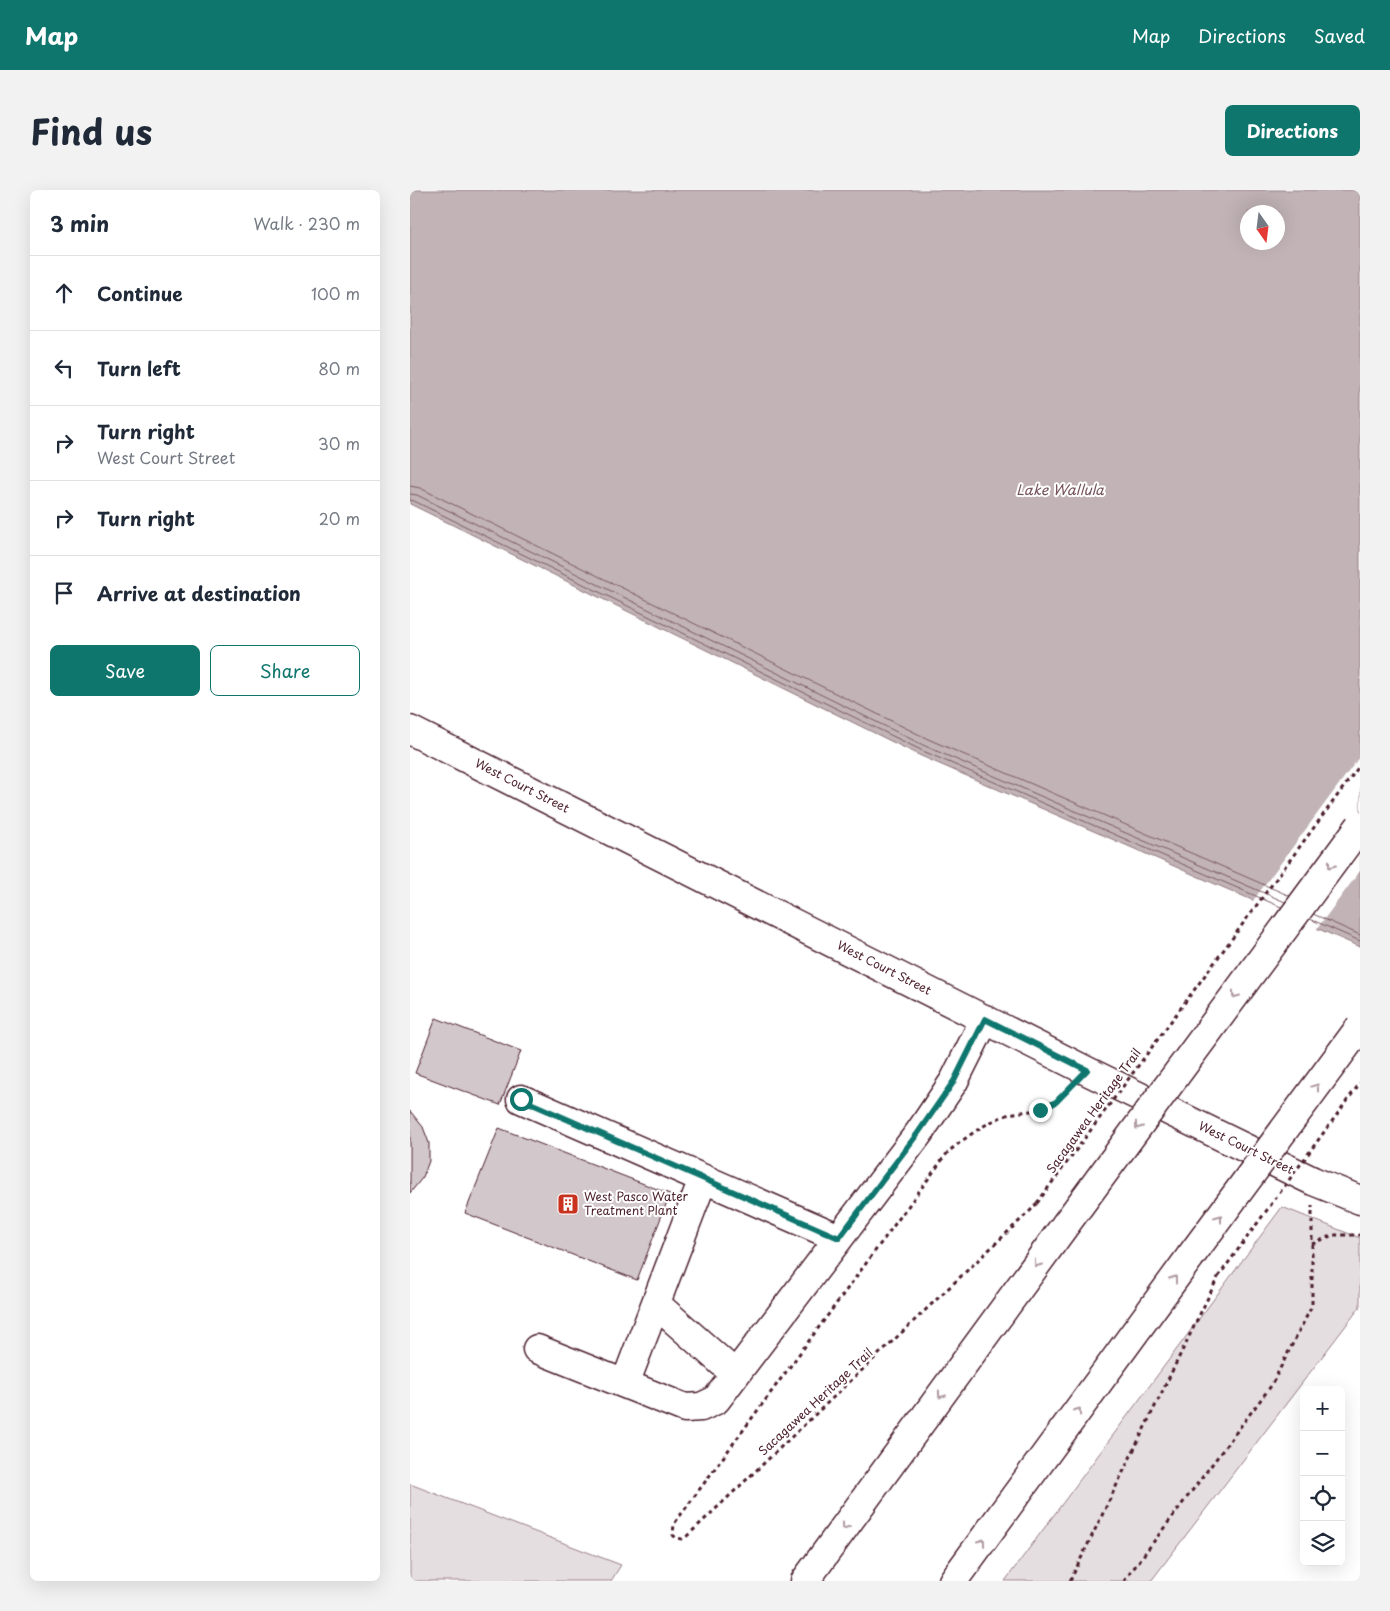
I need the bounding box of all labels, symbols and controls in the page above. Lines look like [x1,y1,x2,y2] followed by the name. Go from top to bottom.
[25,17,78,53] text: Map
[1132,22,1170,49] text: Map
[1198,22,1286,49] text: Directions
[1314,22,1365,49] text: Saved
[30,104,152,157] text: Find us
[1225,105,1360,156] button: Directions
[1240,205,1285,250] north arrow
[50,207,109,239] text: 3 min
[253,211,360,235] text: Walk · 230 m
[50,279,78,307] icon: ahead
[97,279,183,307] text: Continue
[311,281,360,305] text: 100 m
[50,354,78,382] icon: left
[97,354,181,382] text: Turn left
[318,356,360,380] text: 80 m
[97,417,195,445] text: Turn right
[50,429,78,457] icon: right
[318,431,360,455] text: 30 m
[97,445,235,469] text: West Court Street
[1016,479,1105,500] water label: Lake Wallula
[50,504,78,532] icon: right
[97,504,195,532] text: Turn right
[319,506,360,530] text: 20 m
[50,579,78,607] icon: arrive
[97,579,301,607] text: Arrive at destination
[50,645,200,696] button: Save
[210,645,360,696] button: Share
[472,754,573,817] street label: West Court Street
[1328,859,1337,869] one-way arrow
[834,936,935,999] street label: West Court Street
[1231,990,1241,999] one-way arrow
[1042,1044,1145,1177] street label: Sacagawea Heritage Trail
[1310,1083,1319,1093] one-way arrow
[510,1088,533,1111] route start
[1029,1099,1052,1122] route end
[1196,1116,1297,1178] street label: West Court Street
[1135,1120,1144,1130] one-way arrow
[584,1187,689,1219] place label: West Pasco Water Treatment Plant
[556,1192,580,1216] building icon: West Pasco Water Treatment Plant
[1213,1214,1222,1224] one-way arrow
[1034,1258,1043,1268] one-way arrow
[1168,1275,1177,1285] one-way arrow
[754,1343,877,1459] street label: Sacagawea Heritage Trail
[1300,1386,1345,1566] map controls
[1300,1386,1345,1431] button: +
[938,1389,947,1399] one-way arrow
[1072,1407,1081,1416] one-way arrow
[1300,1431,1345,1476] button: −
[1300,1476,1345,1521] button: locate
[842,1520,851,1530] one-way arrow
[1300,1521,1345,1566] button: layers
[976,1538,985,1548] one-way arrow

